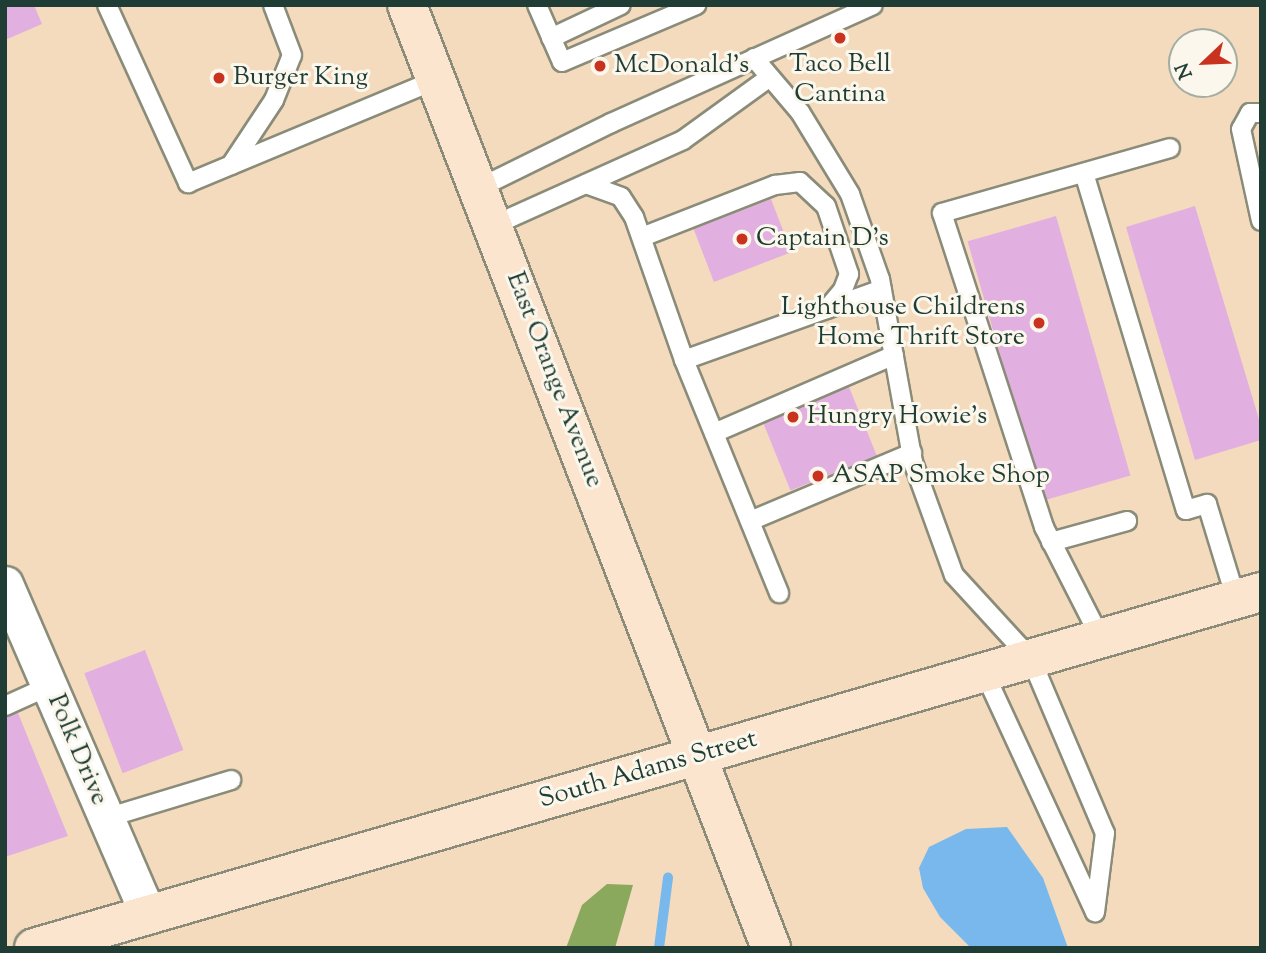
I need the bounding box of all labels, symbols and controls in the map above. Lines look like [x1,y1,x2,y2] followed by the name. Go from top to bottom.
[1168,28,1238,98] north arrow
[832,30,848,46] marker: Taco Bell Cantina
[789,49,891,110] place label: Taco Bell Cantina
[614,50,749,82] place label: McDonald's
[592,58,608,74] marker: McDonald's
[1170,58,1200,83] text: N
[233,62,368,94] place label: Burger King
[211,70,227,86] marker: Burger King
[756,223,889,255] place label: Captain D's
[734,231,750,247] marker: Captain D's
[499,268,609,492] street label: East Orange Avenue
[781,292,1025,354] place label: Lighthouse Childrens Home Thrift Store
[1031,315,1047,331] marker: Lighthouse Childrens Home Thrift Store
[807,401,987,433] place label: Hungry Howie's
[785,409,801,425] marker: Hungry Howie's
[832,460,1050,492] place label: ASAP Smoke Shop
[810,468,826,484] marker: ASAP Smoke Shop
[40,690,114,810] street label: Polk Drive
[535,724,761,816] street label: South Adams Street

